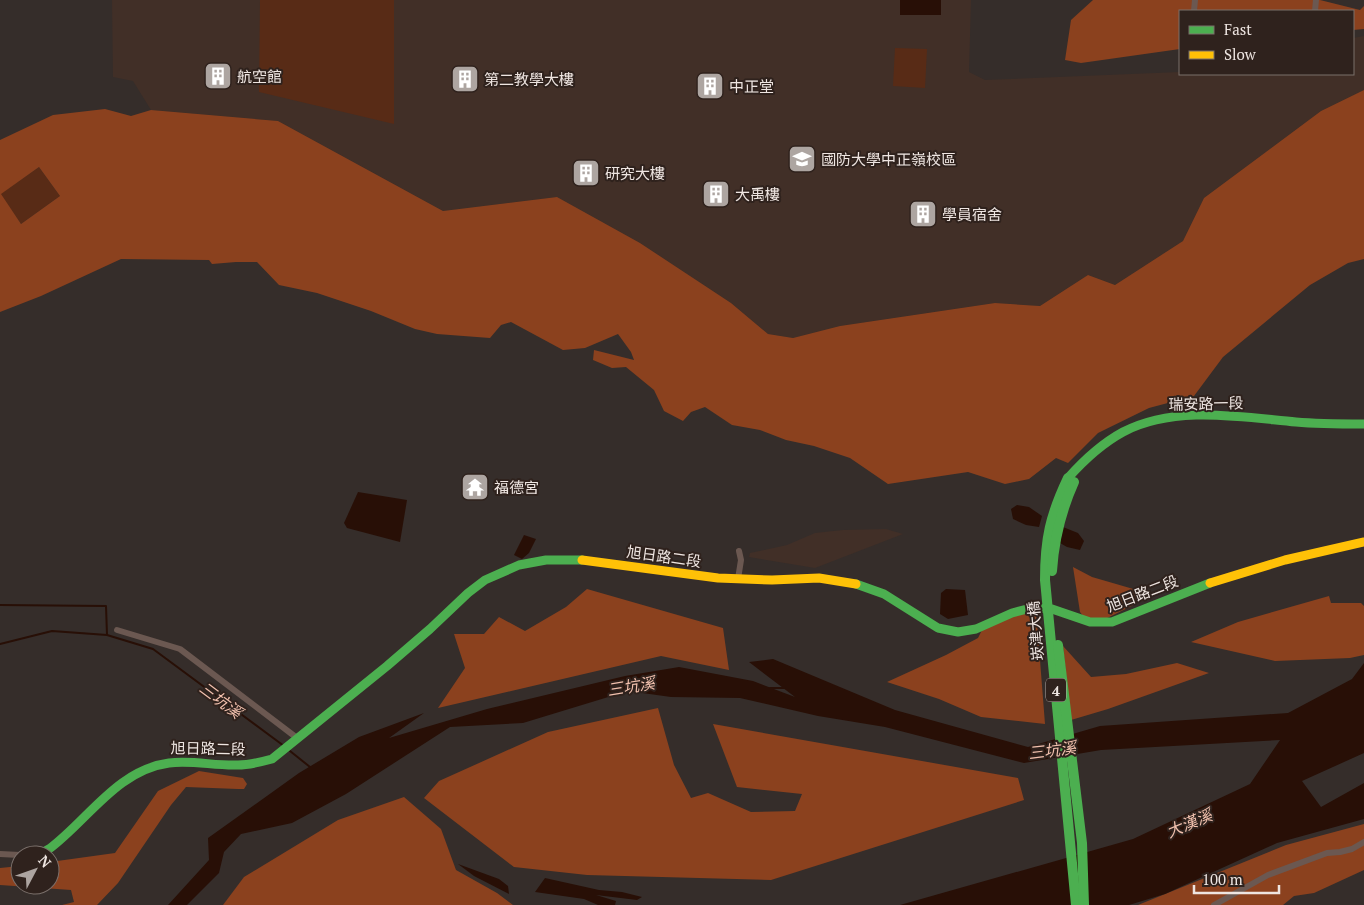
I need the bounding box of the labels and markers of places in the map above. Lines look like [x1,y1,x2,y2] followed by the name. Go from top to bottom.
[203,61,233,91] building icon: 航空館
[450,64,480,94] building icon: 第二教學大樓
[237,66,282,86] place label: 航空館
[484,69,574,89] place label: 第二教學大樓
[695,71,725,101] building icon: 中正堂
[729,76,774,96] place label: 中正堂
[787,144,817,174] school or university icon: 國防大學中正嶺校區
[821,149,956,169] place label: 國防大學中正嶺校區
[571,158,601,188] building icon: 研究大樓
[605,163,665,183] place label: 研究大樓
[701,179,731,209] building icon: 大禹樓
[735,184,780,204] place label: 大禹樓
[908,199,938,229] building icon: 學員宿舍
[942,204,1002,224] place label: 學員宿舍
[460,472,490,502] temple icon: 福德宮
[494,477,539,497] place label: 福德宮

